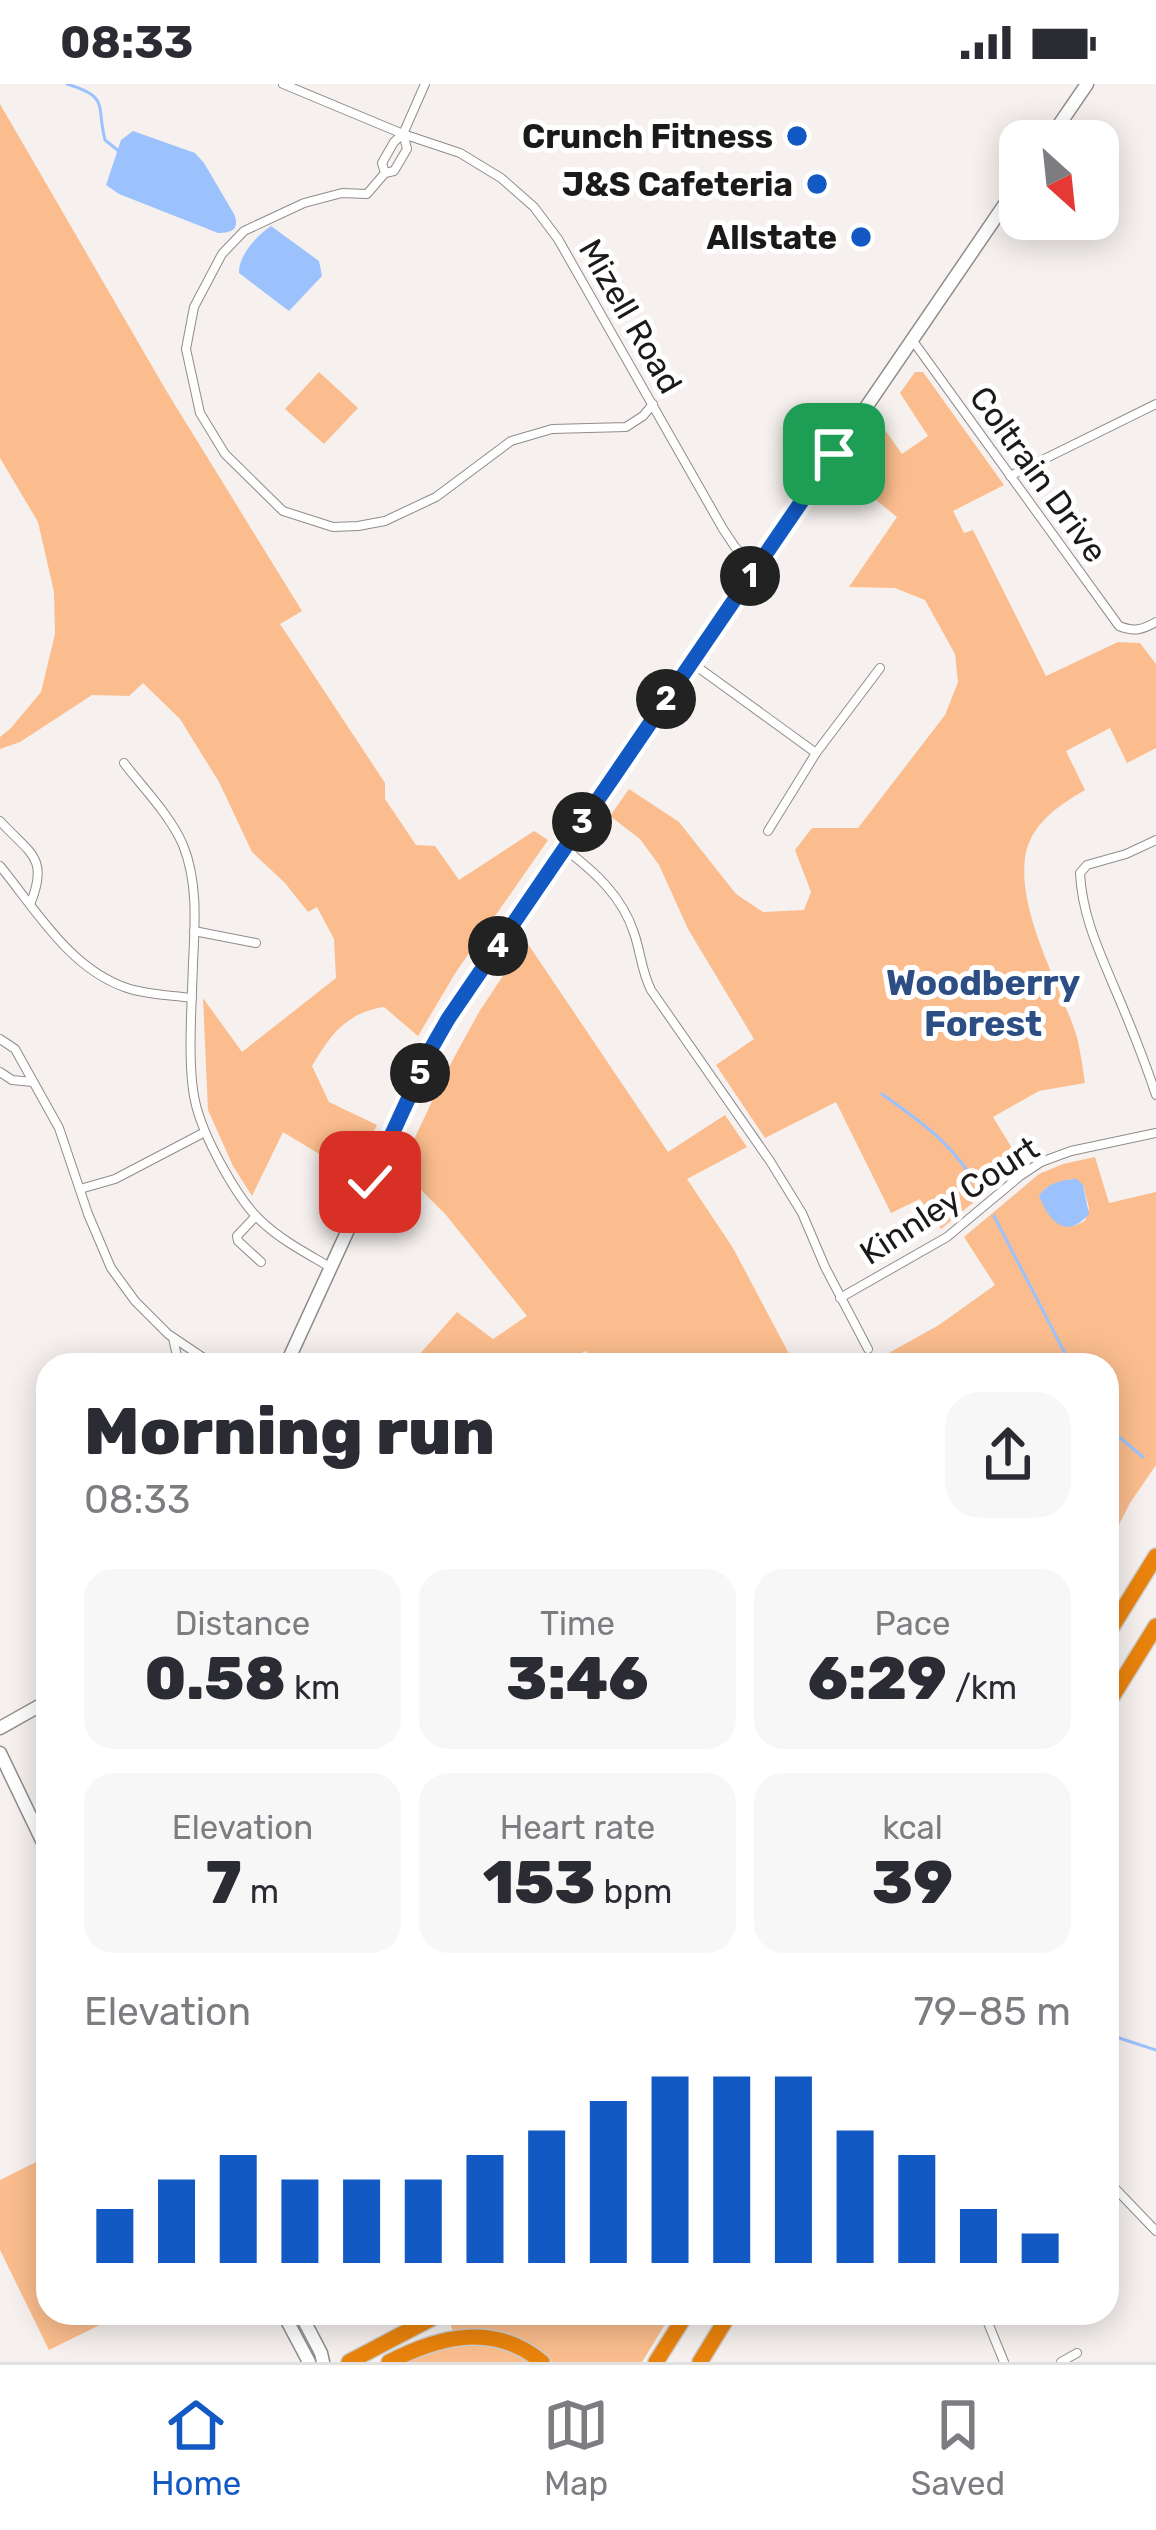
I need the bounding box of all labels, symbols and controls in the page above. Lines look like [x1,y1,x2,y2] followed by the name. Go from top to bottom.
[60,16,194,69] text: 08:33
[522,117,773,156] place label: Crunch Fitness
[999,120,1119,240] north arrow
[999,120,1119,240] map controls
[784,123,810,149] marker: Crunch Fitness
[562,165,793,204] place label: J&S Cafeteria
[804,171,830,197] marker: J&S Cafeteria
[707,218,837,257] place label: Allstate
[848,224,874,250] marker: Allstate
[571,232,690,400] street label: Mizell Road
[962,379,1115,570] street label: Coltrain Drive
[783,403,885,505] pin
[801,421,867,487] icon: arrive
[720,546,780,606] pin: 1
[742,556,758,595] text: 1
[636,669,696,729] pin: 2
[655,679,677,718] text: 2
[552,792,612,852] pin: 3
[571,802,593,841] text: 3
[468,916,528,976] pin: 4
[487,926,509,965] text: 4
[886,961,1080,1045] district label: Woodberry Forest
[390,1043,450,1103] pin: 5
[409,1053,431,1092] text: 5
[853,1128,1046,1273] street label: Kinnley Court
[319,1131,421,1233] pin
[337,1149,403,1215] icon: check
[84,1392,495,1471] text: Morning run
[945,1392,1071,1518] button: share
[84,1477,190,1523] text: 08:33
[175,1604,310,1643] text: Distance
[540,1604,615,1643] text: Time
[875,1604,950,1643] text: Pace
[145,1643,286,1714] text: 0.58
[506,1643,649,1714] text: 3:46
[808,1643,947,1714] text: 6:29
[286,1668,340,1707] text: km
[947,1668,1017,1707] text: /km
[172,1808,313,1847] text: Elevation
[500,1808,655,1847] text: Heart rate
[882,1808,943,1847] text: kcal
[206,1847,242,1918] text: 7
[483,1847,596,1918] text: 153
[872,1847,953,1918] text: 39
[242,1872,279,1911] text: m
[596,1872,672,1911] text: bpm
[84,1989,251,2035] text: Elevation
[914,1989,1071,2035] text: 79–85 m
[151,2392,241,2503] tab: Home
[543,2392,609,2503] tab: Map
[911,2392,1005,2503] tab: Saved

